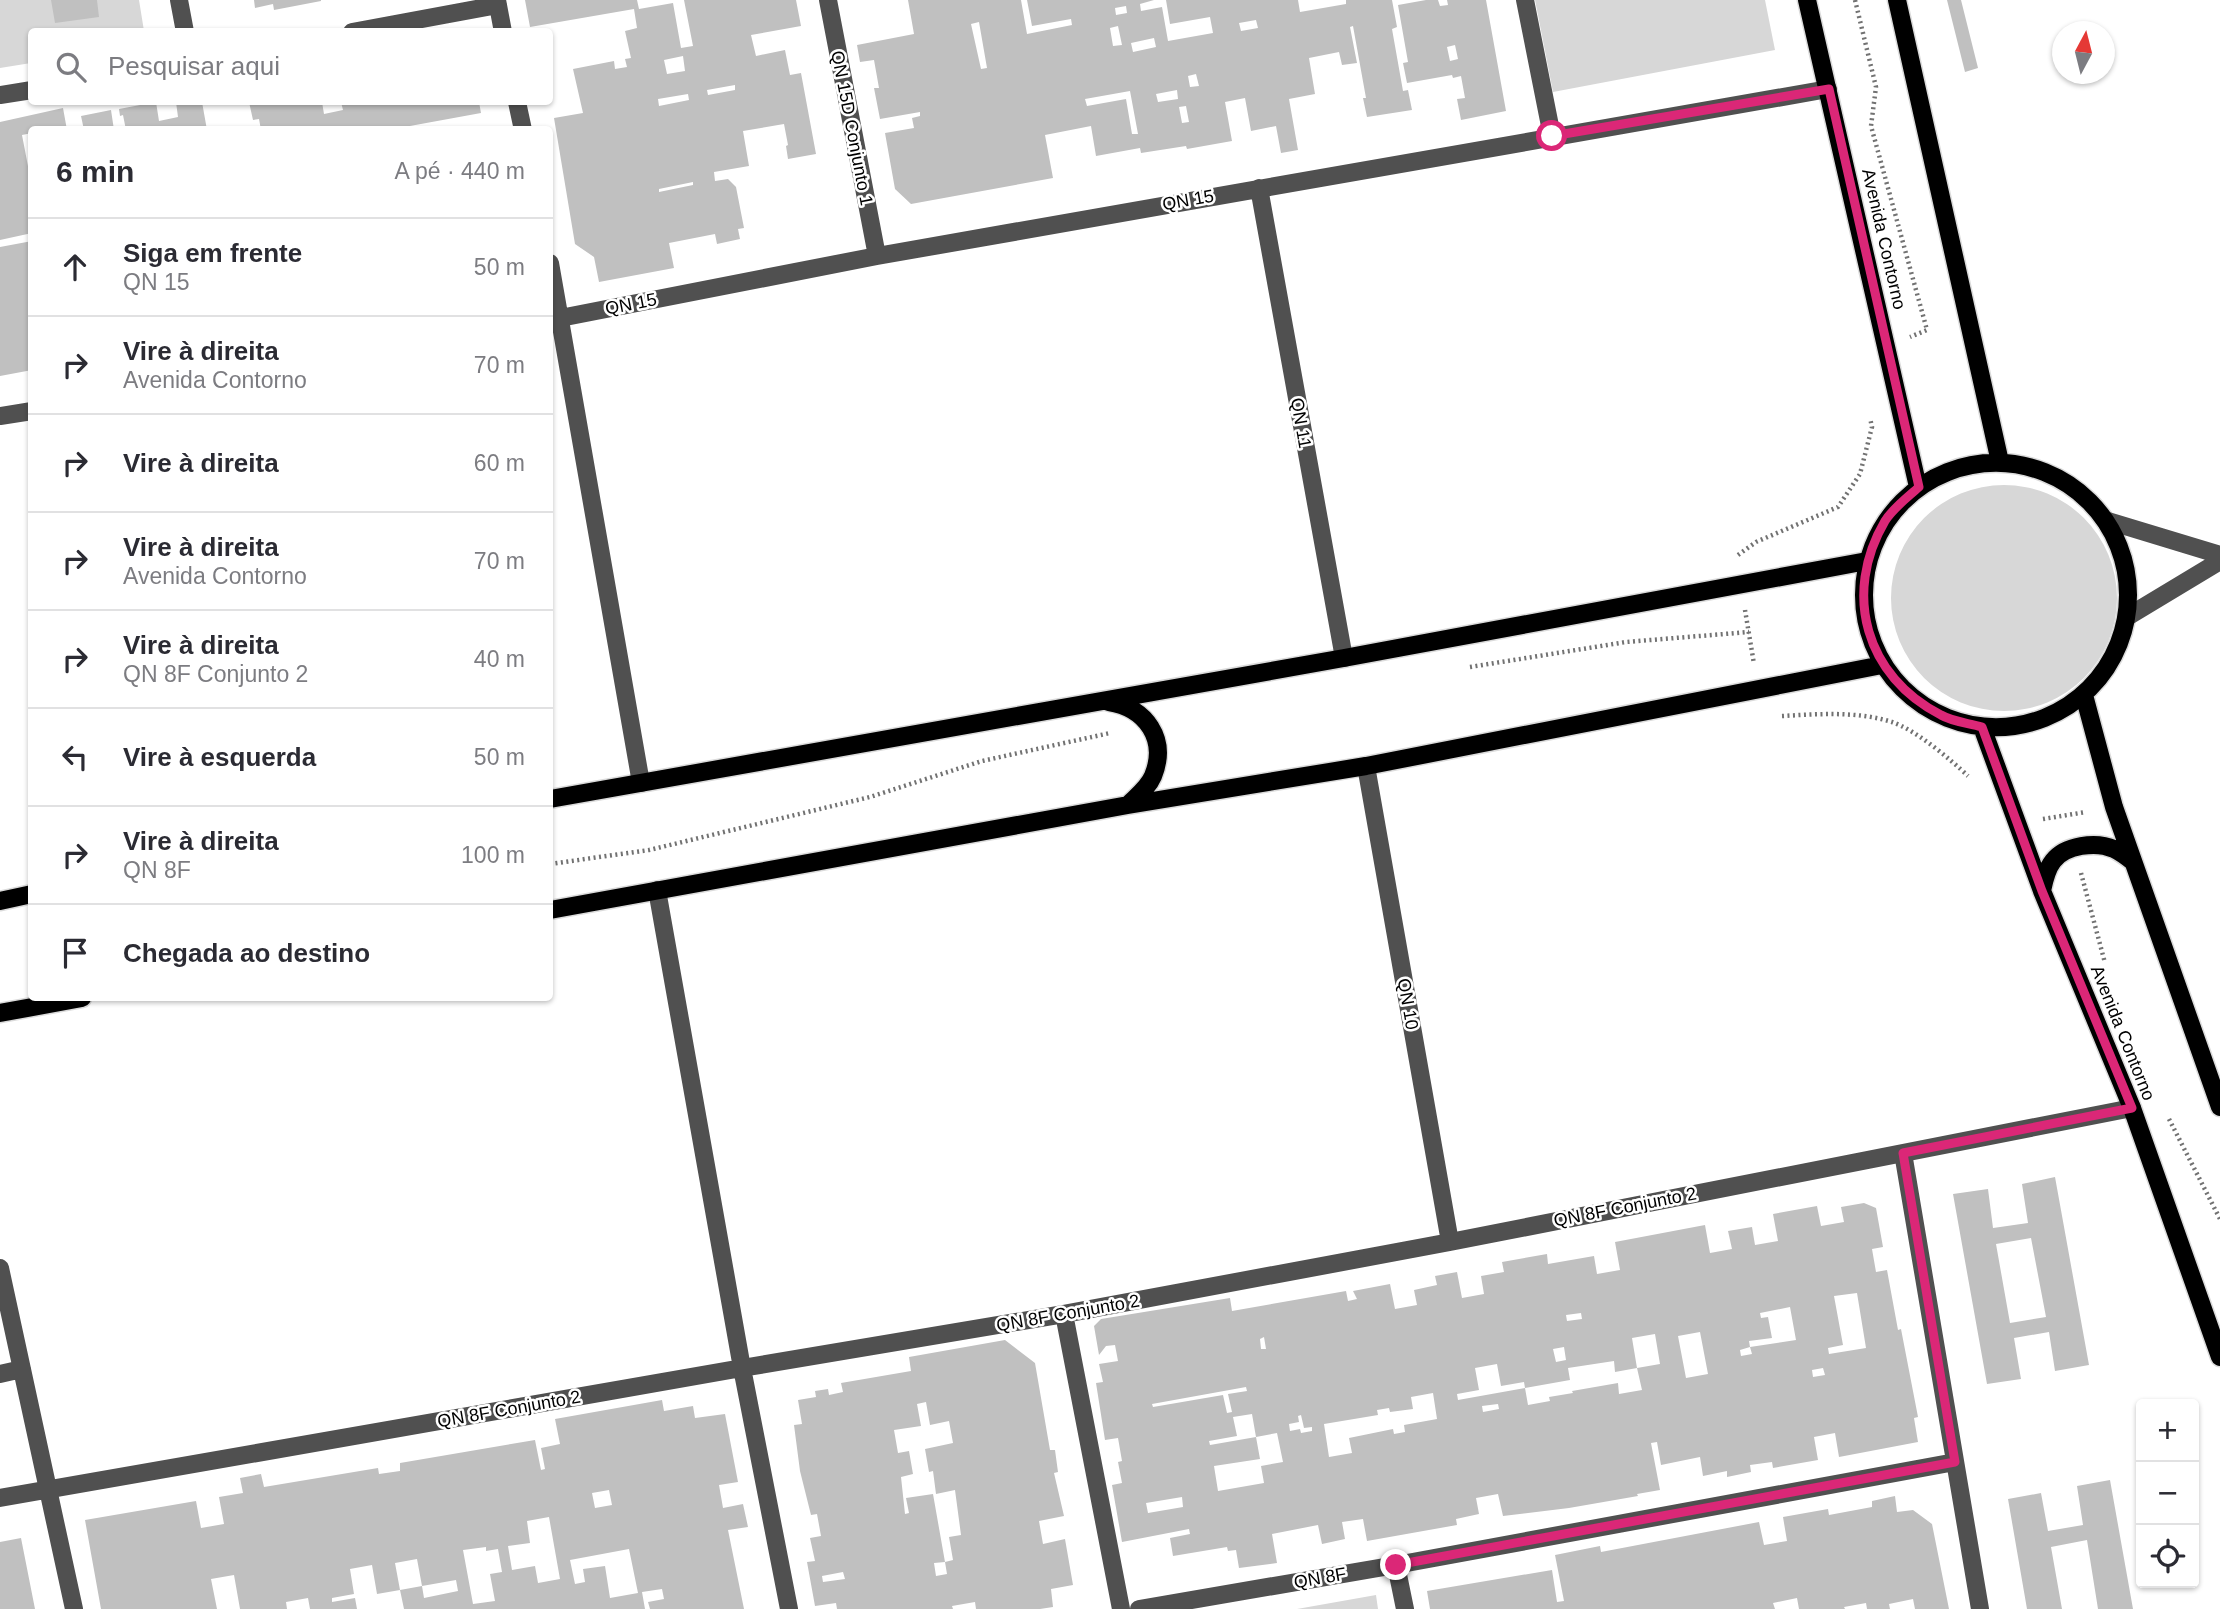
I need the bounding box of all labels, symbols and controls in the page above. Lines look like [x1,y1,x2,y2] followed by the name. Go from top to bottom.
[2052,21,2115,84] north arrow
[28,28,553,105] search box
[52,48,90,86] icon: search
[827,49,877,207] street label: QN 15D Conjunto 1
[108,51,280,81] text: Pesquisar aqui
[1536,120,1567,151] route start
[56,155,134,188] text: 6 min
[395,158,525,184] text: A pé · 440 m
[1858,167,1910,311] street label: Avenida Contorno
[1161,186,1215,214] street label: QN 15
[123,238,302,268] text: Siga em frente
[56,248,94,286] icon: ahead
[474,254,525,280] text: 50 m
[123,269,189,295] text: QN 15
[604,289,658,319] street label: QN 15
[123,336,279,366] text: Vire à direita
[56,346,94,384] icon: right
[474,352,525,378] text: 70 m
[123,367,307,393] text: Avenida Contorno
[1287,396,1315,450] street label: QN 11
[56,444,94,482] icon: right
[123,448,279,478] text: Vire à direita
[474,450,525,476] text: 60 m
[123,532,279,562] text: Vire à direita
[56,542,94,580] icon: right
[474,548,525,574] text: 70 m
[123,563,307,589] text: Avenida Contorno
[123,630,279,660] text: Vire à direita
[56,640,94,678] icon: right
[474,646,525,672] text: 40 m
[123,661,308,687] text: QN 8F Conjunto 2
[56,738,94,776] icon: left
[123,742,316,772] text: Vire à esquerda
[474,744,525,770] text: 50 m
[123,826,279,856] text: Vire à direita
[56,836,94,874] icon: right
[461,842,525,868] text: 100 m
[123,857,191,883] text: QN 8F
[56,934,94,972] icon: arrive
[123,938,370,968] text: Chegada ao destino
[2087,963,2159,1103] street label: Avenida Contorno
[1394,977,1422,1031] street label: QN 10
[1552,1183,1698,1231] street label: QN 8F Conjunto 2
[995,1291,1141,1335] street label: QN 8F Conjunto 2
[436,1387,582,1431] street label: QN 8F Conjunto 2
[2136,1399,2199,1588] map controls
[2136,1399,2199,1462] button: +
[2136,1462,2199,1525] button: −
[2136,1525,2199,1588] button: locate
[1380,1549,1411,1580] route end
[1292,1564,1348,1592] street label: QN 8F

